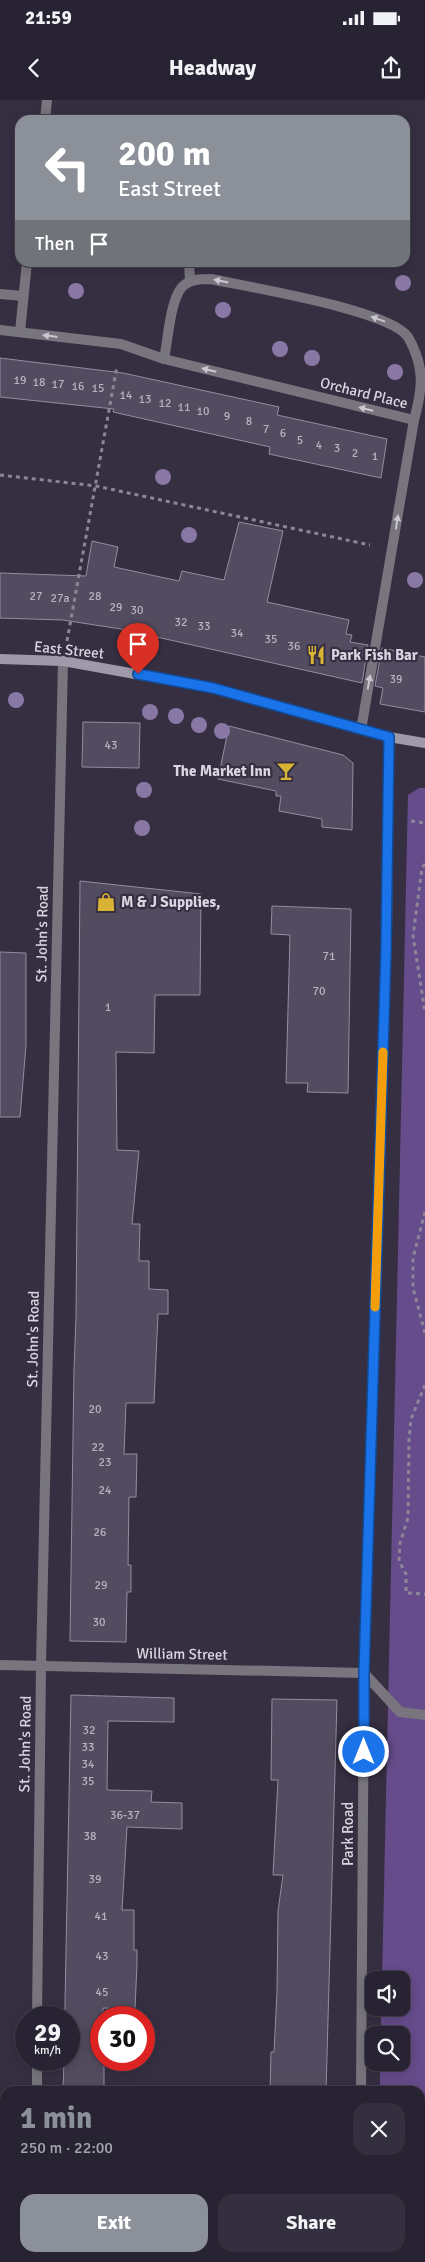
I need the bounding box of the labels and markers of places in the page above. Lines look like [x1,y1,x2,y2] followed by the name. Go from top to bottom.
[117,623,159,674] pin
[305,644,327,666] restaurant icon: Park Fish Bar
[331,646,418,664] place label: Park Fish Bar
[275,760,297,782] bar icon: The Market Inn
[173,762,271,780] place label: The Market Inn
[95,891,117,913] shop icon: M & J Supplies,
[121,893,221,911] place label: M & J Supplies,

